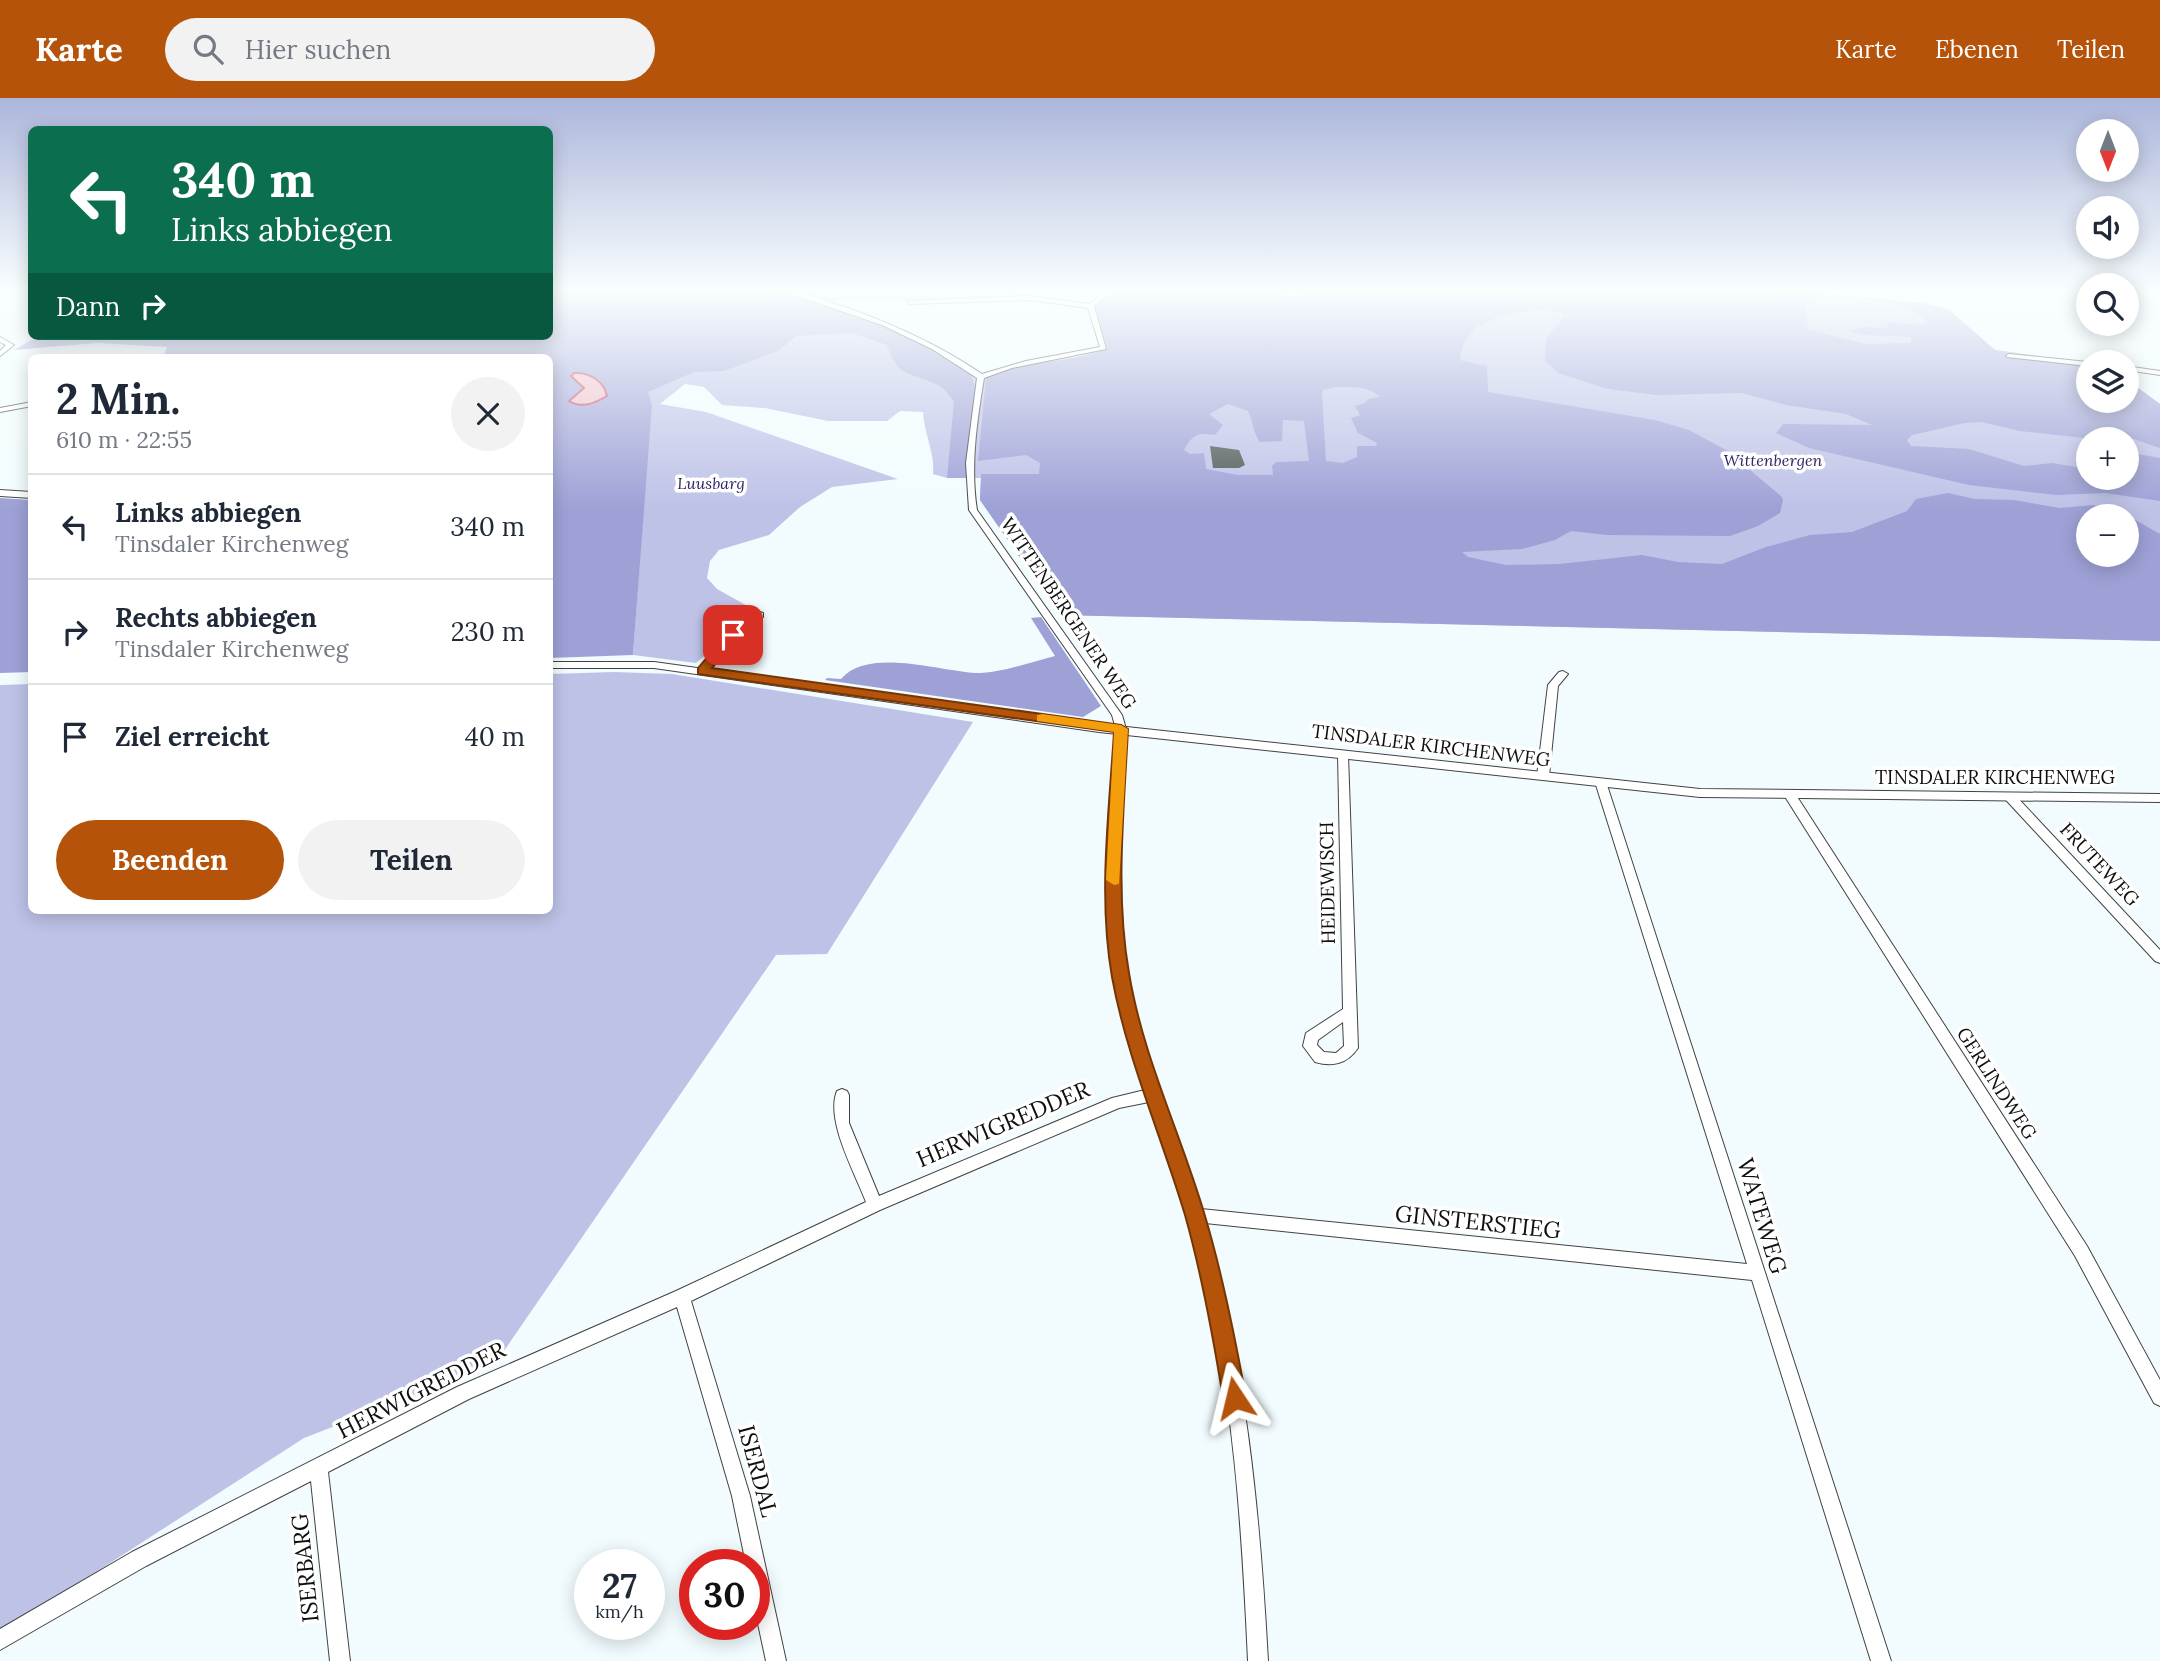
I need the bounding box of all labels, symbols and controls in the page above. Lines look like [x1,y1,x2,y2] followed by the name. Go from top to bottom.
[165,18,655,81] search box
[35,28,123,70] text: Karte
[189,30,227,68] icon: search
[245,33,391,66] text: Hier suchen
[1835,34,1897,65] text: Karte
[1935,34,2019,65] text: Ebenen
[2057,34,2125,65] text: Teilen
[2076,119,2138,182] north arrow
[2076,119,2139,567] map controls
[171,148,314,210] text: 340 m
[56,154,147,245] icon: left
[2076,196,2139,259] button: sound
[171,209,393,250] text: Links abbiegen
[2076,273,2139,336] button: search
[134,287,172,325] icon: right
[56,290,120,323] text: Dann
[2076,350,2139,413] button: layers
[56,372,180,426] text: 2 Min.
[451,377,525,451] button: close
[56,425,192,454] text: 610 m · 22:55
[2076,427,2139,490] button: +
[1724,450,1823,470] park label: Wittenbergen
[677,473,745,493] park label: Luusbarg
[115,496,301,529] text: Links abbiegen
[2076,504,2139,567] button: −
[56,508,94,546] icon: left
[450,510,525,543] text: 340 m
[996,513,1142,714] street label: WITTENBERGENER WEG
[115,529,349,558] text: Tinsdaler Kirchenweg
[115,601,317,634] text: Rechts abbiegen
[703,605,763,665] pin
[56,613,94,651] icon: right
[451,615,525,648] text: 230 m
[714,616,752,654] icon: arrive
[115,634,349,663] text: Tinsdaler Kirchenweg
[56,718,94,756] icon: arrive
[1310,718,1552,772] street label: TINSDALER KIRCHENWEG
[115,720,269,753] text: Ziel erreicht
[465,720,525,753] text: 40 m
[1875,765,2116,789] street label: TINSDALER KIRCHENWEG
[2055,817,2145,911] street label: FRUTEWEG
[56,820,284,900] button: Beenden
[298,820,525,900] button: Teilen
[1314,821,1340,945] street label: HEIDEWISCH
[1952,1022,2043,1144] street label: GERLINDWEG
[912,1074,1094,1173] street label: HERWIGREDDER
[1731,1154,1794,1278] street label: WATEWEG
[1394,1198,1563,1245] street label: GINSTERSTIEG
[331,1334,511,1445] street label: HERWIGREDDER
[1198,1361,1272,1435] position arrow
[732,1422,785,1520] street label: ISERDAL
[284,1512,325,1624] street label: ISERBARG
[679,1549,770,1640] speed limit sign: 30
[602,1563,637,1608] text: 27
[595,1600,644,1623] text: km/h

